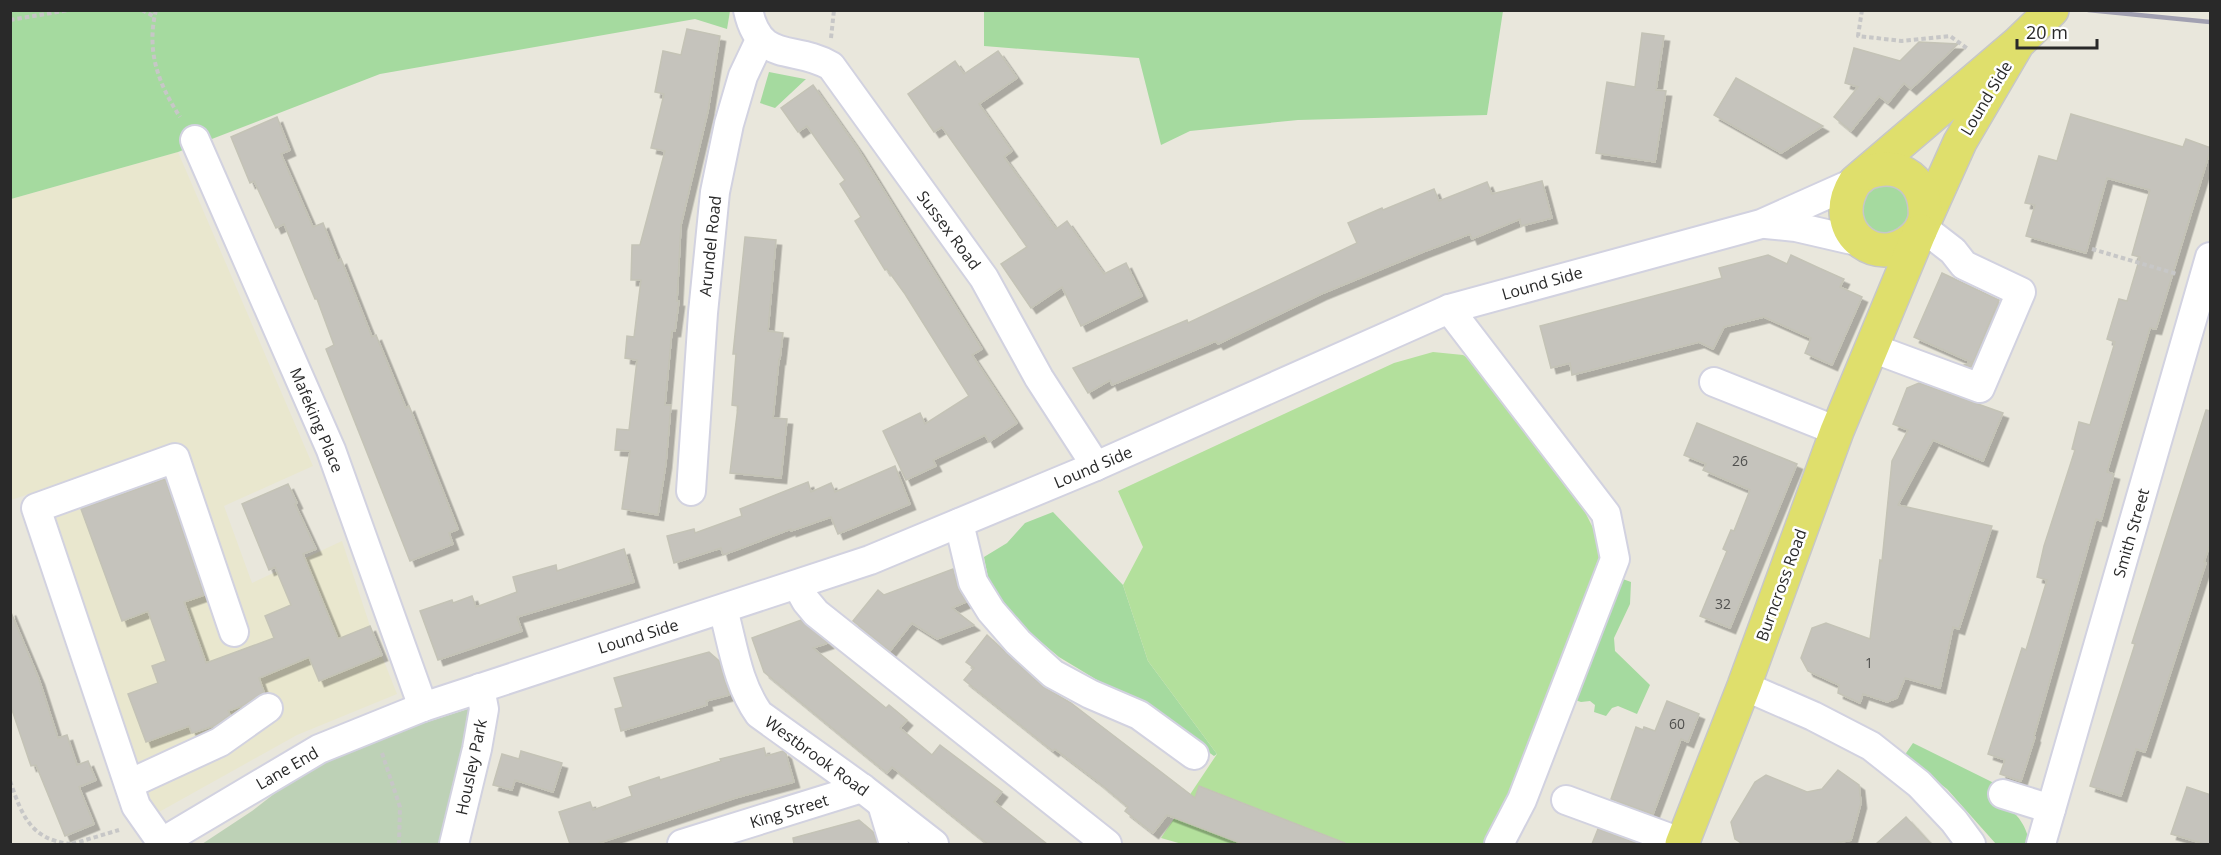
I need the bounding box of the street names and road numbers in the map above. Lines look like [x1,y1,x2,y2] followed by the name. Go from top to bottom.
[1955,57,2017,139] street label: Lound Side
[912,186,986,274] street label: Sussex Road
[694,194,726,298] street label: Arundel Road
[1499,261,1585,305] street label: Lound Side
[285,364,349,476] street label: Mafeking Place
[1050,441,1136,493] street label: Lound Side
[2108,485,2154,580] street label: Smith Street
[1750,526,1812,644] street label: Burncross Road
[595,613,681,659] street label: Lound Side
[761,711,873,801] street label: Westbrook Road
[450,716,492,817] street label: Housley Park
[252,741,322,795] street label: Lane End
[747,789,831,833] street label: King Street

